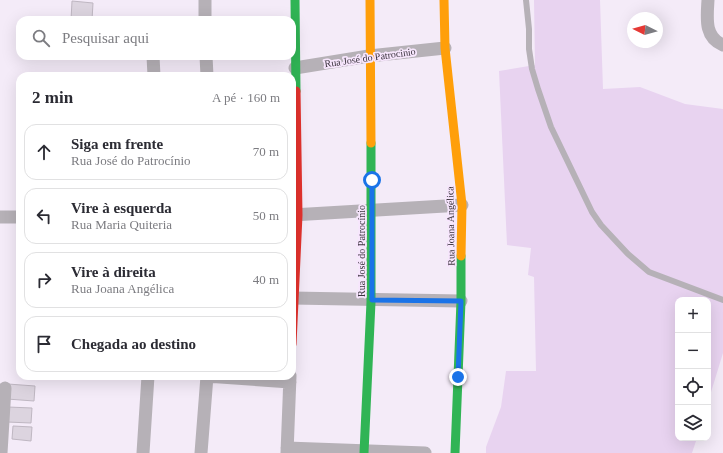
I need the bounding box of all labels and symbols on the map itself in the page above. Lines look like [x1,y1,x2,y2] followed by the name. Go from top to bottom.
[627,12,663,48] north arrow
[324,46,416,69] street label: Rua José do Patrocinio
[363,171,381,189] route start
[444,186,457,266] street label: Rua Joana Angélica
[356,205,367,297] street label: Rua José do Patrocínio
[449,368,467,386] route end

